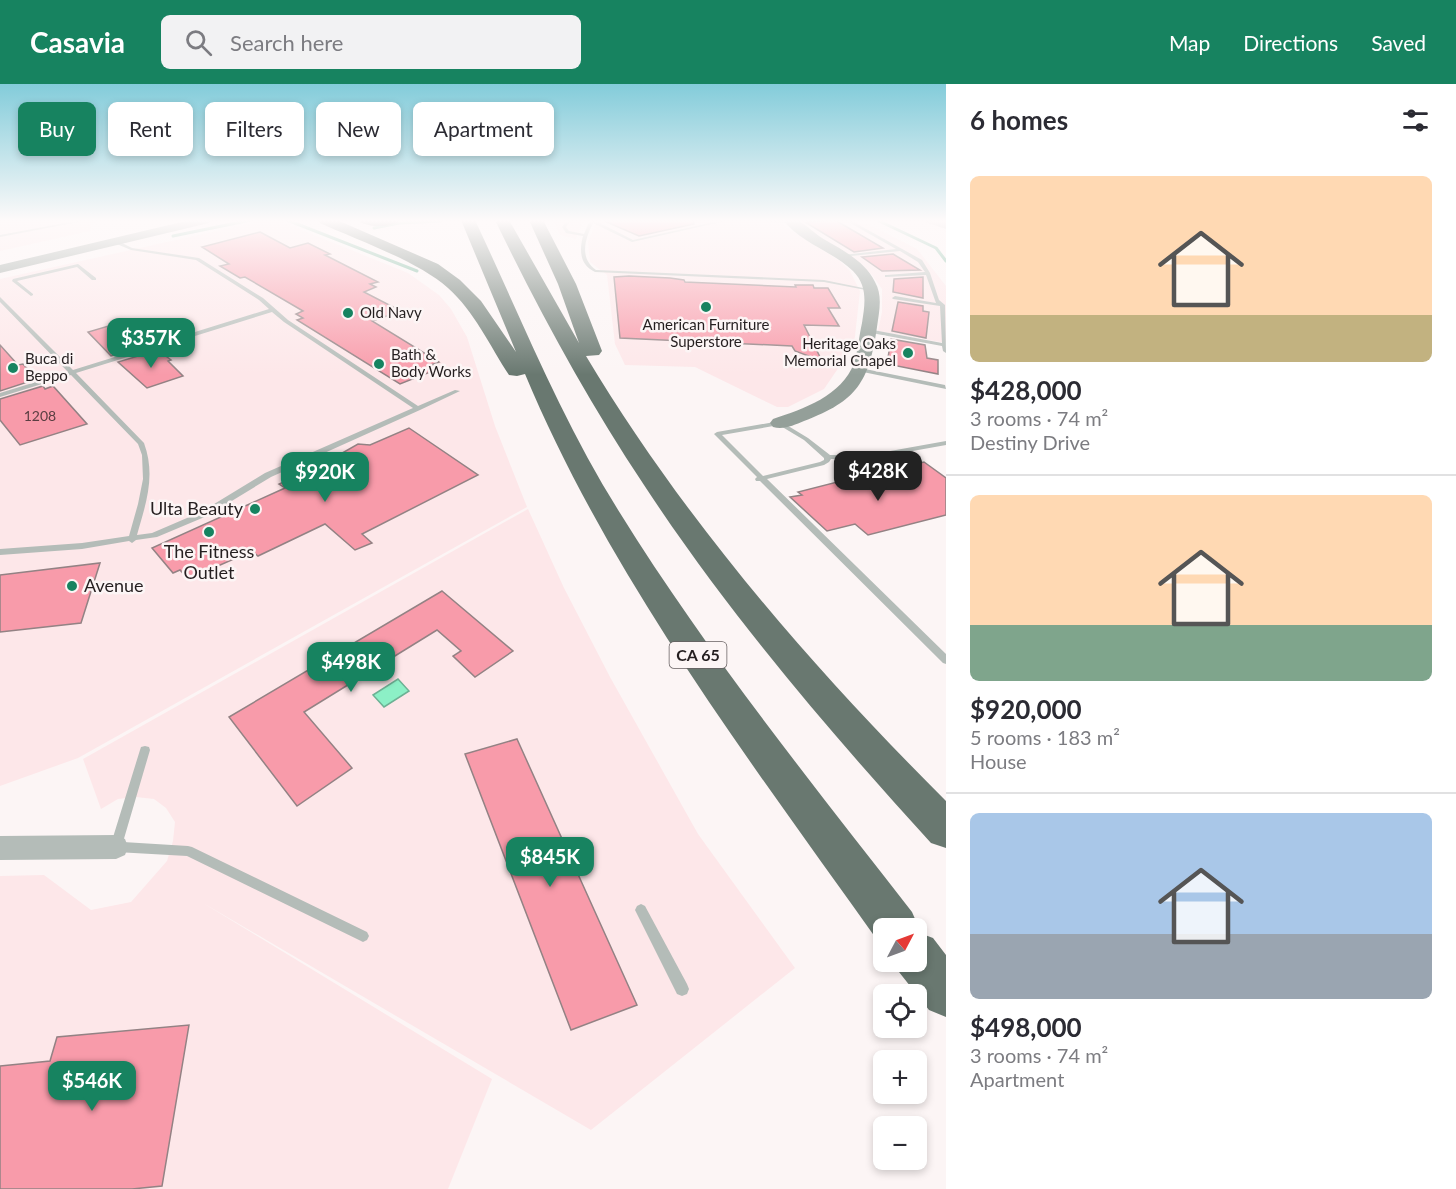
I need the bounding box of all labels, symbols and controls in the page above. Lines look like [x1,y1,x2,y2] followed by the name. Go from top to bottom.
[161,15,581,69] search box
[30,25,125,59] text: Casavia
[182,26,215,59] icon: search
[230,29,344,56] text: Search here
[1169,30,1210,55] text: Map
[1243,30,1338,55] text: Directions
[1371,30,1426,55] text: Saved
[18,102,96,156] chip: Buy
[108,102,193,156] chip: Rent
[205,102,304,156] chip: Filters
[316,102,401,156] chip: New
[413,102,554,156] chip: Apartment
[970,104,1068,136] text: 6 homes
[1399,104,1432,137] icon: filters
[1147,215,1255,323] icon: home
[699,300,713,314] marker: American Furniture Superstore
[360,303,422,321] place label: Old Navy
[341,306,355,320] marker: Old Navy
[643,315,769,350] place label: American Furniture Superstore
[109,318,193,369] pin: $357K
[121,325,181,349] text: $357K
[784,334,896,369] place label: Heritage Oaks Memorial Chapel
[391,345,471,380] place label: Bath & Body Works
[901,346,915,360] marker: Heritage Oaks Memorial Chapel
[25,349,73,384] place label: Buca di Beppo
[372,357,386,371] marker: Bath & Body Works
[6,361,20,375] marker: Buca di Beppo
[970,374,1082,406] text: $428,000
[970,406,1108,430] text: 3 rooms · 74 m²
[24,407,56,424] house number: 1208
[970,430,1090,454] text: Destiny Drive
[836,451,920,502] pin: $428K
[283,452,367,503] pin: $920K
[848,458,908,482] text: $428K
[295,459,355,483] text: $920K
[150,497,244,519] place label: Ulta Beauty
[248,502,262,516] marker: Ulta Beauty
[202,525,216,539] marker: The Fitness Outlet
[1147,534,1255,642] icon: home
[164,540,255,583] place label: The Fitness Outlet
[84,574,144,596] place label: Avenue
[65,579,79,593] marker: Avenue
[309,642,393,693] pin: $498K
[670,642,726,668] road number: CA 65
[321,649,381,673] text: $498K
[970,693,1082,725] text: $920,000
[970,725,1120,749] text: 5 rooms · 183 m²
[970,749,1027,773] text: House
[508,837,592,888] pin: $845K
[520,844,580,868] text: $845K
[1147,852,1255,960] icon: home
[873,918,927,972] north arrow
[873,918,927,1170] map controls
[873,984,927,1038] button: locate
[970,1011,1082,1043] text: $498,000
[970,1043,1108,1067] text: 3 rooms · 74 m²
[873,1050,927,1104] button: +
[50,1061,134,1112] pin: $546K
[970,1067,1064,1091] text: Apartment
[62,1068,122,1092] text: $546K
[873,1116,927,1170] button: −

